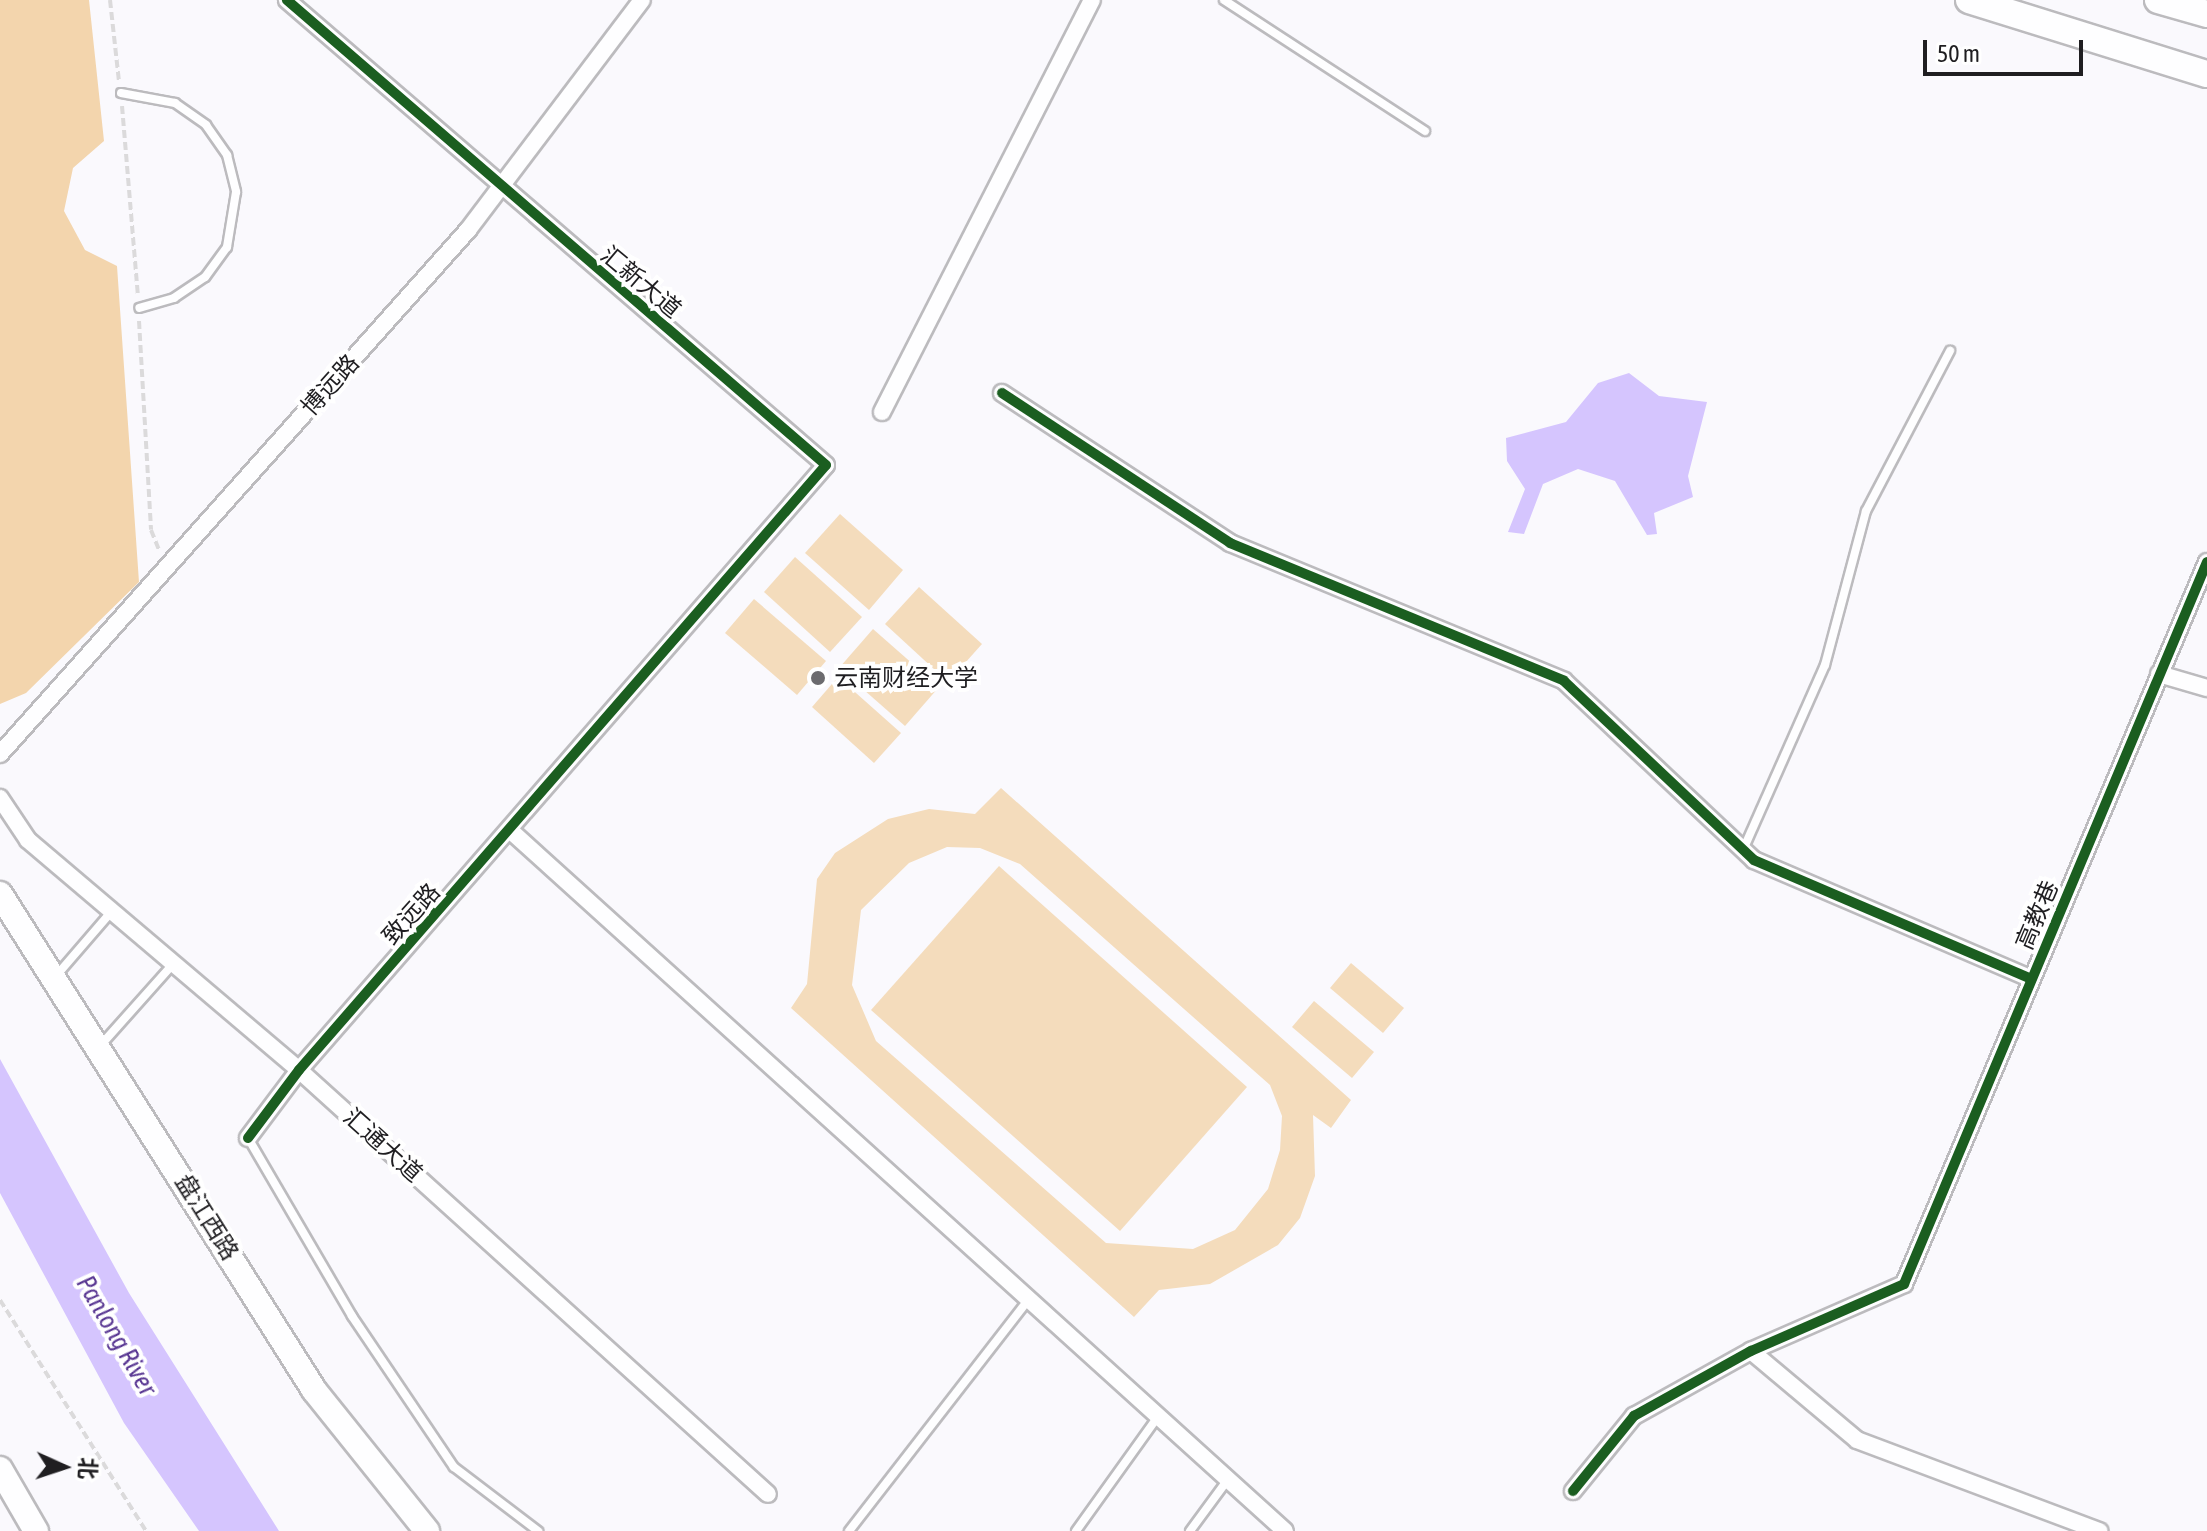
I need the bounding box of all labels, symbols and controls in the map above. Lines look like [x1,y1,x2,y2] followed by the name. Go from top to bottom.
[1927,24,2087,74] scale bar
[1937,40,1980,67] text: 50 m
[595,240,687,324] street label: 汇新大道
[295,349,365,421] street label: 博远路
[834,664,978,692] place label: 云南财经大学
[809,669,827,687] marker: 云南财经大学
[2010,876,2064,954] street label: 高教巷
[376,878,446,950] street label: 致远路
[338,1102,428,1188] street label: 汇通大道
[169,1169,245,1265] street label: 盘江西路
[69,1271,163,1401] water label: Panlong River
[24,1427,104,1507] north arrow
[74,1457,102,1480] text: 北

